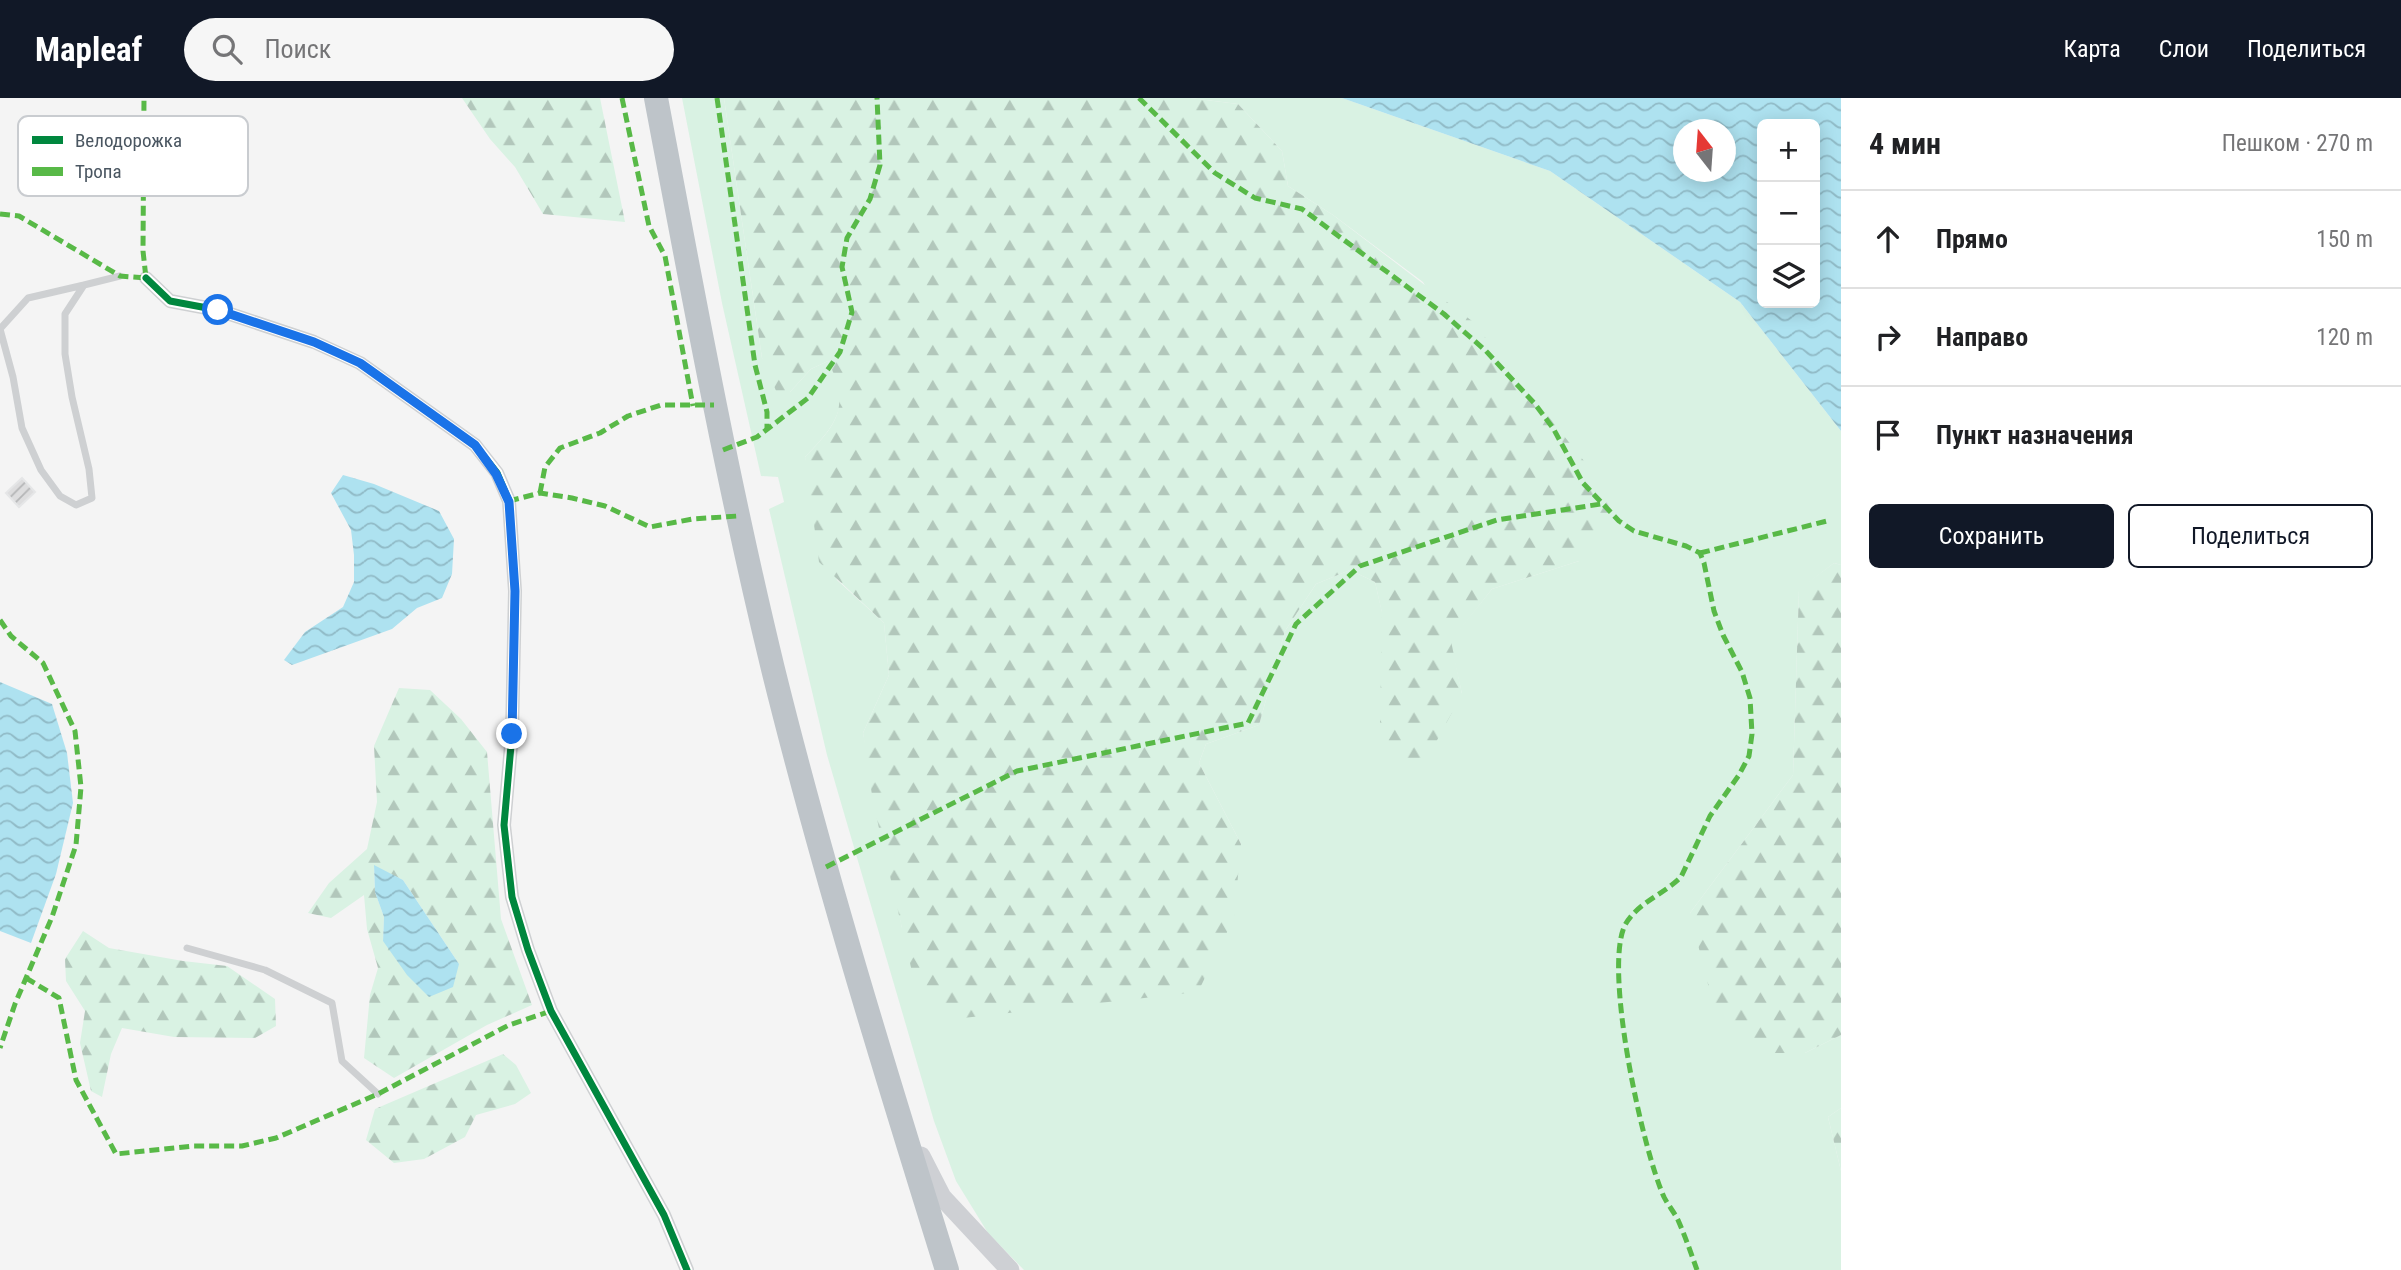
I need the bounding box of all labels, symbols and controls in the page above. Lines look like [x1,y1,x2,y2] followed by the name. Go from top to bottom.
[184,18,674,81] search box
[35,30,142,69] text: Mapleaf
[208,30,246,68] icon: search
[264,34,331,64] text: Поиск
[2063,35,2121,63] text: Карта
[2159,35,2209,63] text: Слои
[2247,35,2366,63] text: Поделиться
[18,116,248,196] legend
[1673,119,1736,182] north arrow
[1757,119,1820,308] map controls
[1757,119,1820,182] button: +
[1869,126,1941,161] text: 4 мин
[75,129,182,152] text: Велодорожка
[2222,130,2373,157] text: Пешком · 270 m
[75,160,122,183] text: Тропа
[1757,182,1820,245] button: −
[1869,220,1907,258] icon: ahead
[1936,224,2008,254] text: Прямо
[2316,226,2373,253] text: 150 m
[1757,245,1820,308] button: layers
[202,294,233,325] route start
[1869,318,1907,356] icon: right
[1936,322,2028,352] text: Направо
[2316,324,2373,351] text: 120 m
[1869,416,1907,454] icon: arrive
[1936,420,2134,450] text: Пункт назначения
[1869,504,2114,568] button: Сохранить
[2128,504,2373,568] button: Поделиться
[496,718,527,749] route end

